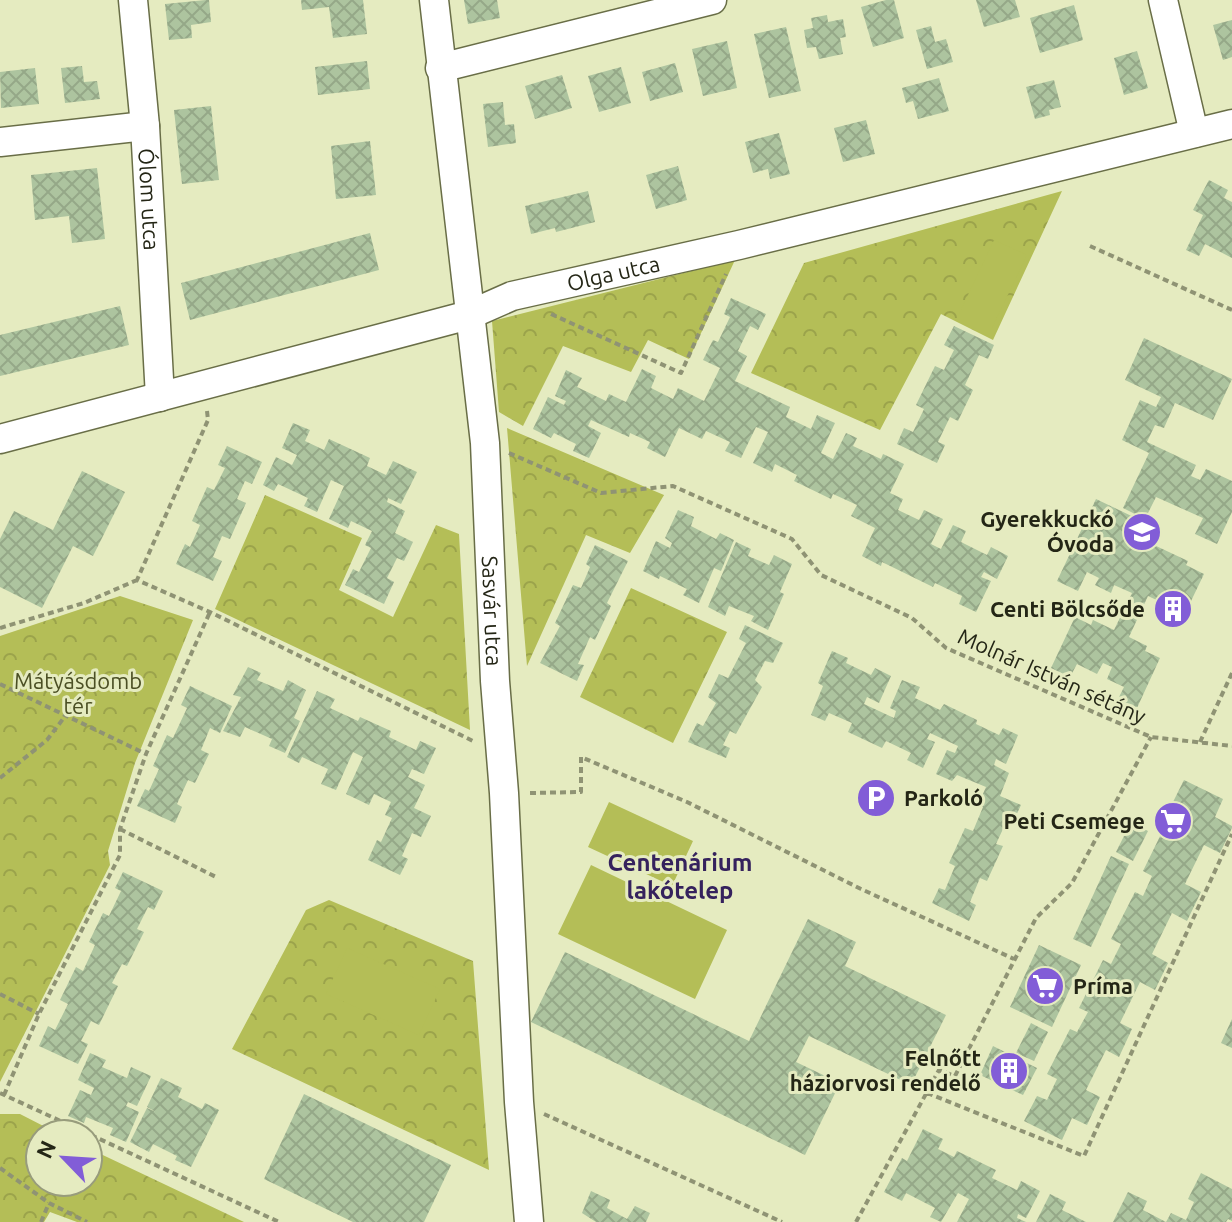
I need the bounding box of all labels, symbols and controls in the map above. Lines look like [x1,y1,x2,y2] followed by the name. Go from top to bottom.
[134,147,165,251] street label: Ólom utca
[564,250,662,295] street label: Olga utca
[980,506,1114,556] place label: Gyerekkuckó Óvoda
[1121,511,1163,553] school or university icon: Gyerekkuckó Óvoda
[478,555,507,667] street label: Sasvár utca
[1152,588,1194,630] building icon: Centi Bölcsőde
[990,596,1145,621] place label: Centi Bölcsőde
[954,623,1150,728] street label: Molnár István sétány
[14,668,142,718] park label: Mátyásdomb tér
[855,777,897,819] parking icon: Parkoló
[904,785,983,810] place label: Parkoló
[1152,800,1194,842] supermarket icon: Peti Csemege
[1003,808,1145,833] place label: Peti Csemege
[607,849,753,904] district label: Centenárium lakótelep
[1024,965,1066,1007] supermarket icon: Príma
[1073,973,1133,998] place label: Príma
[790,1045,981,1095] place label: Felnőtt háziorvosi rendelő
[988,1050,1030,1092] building icon: Felnőtt háziorvosi rendelő
[24,1118,104,1198] north arrow
[31,1137,60,1162] text: N

